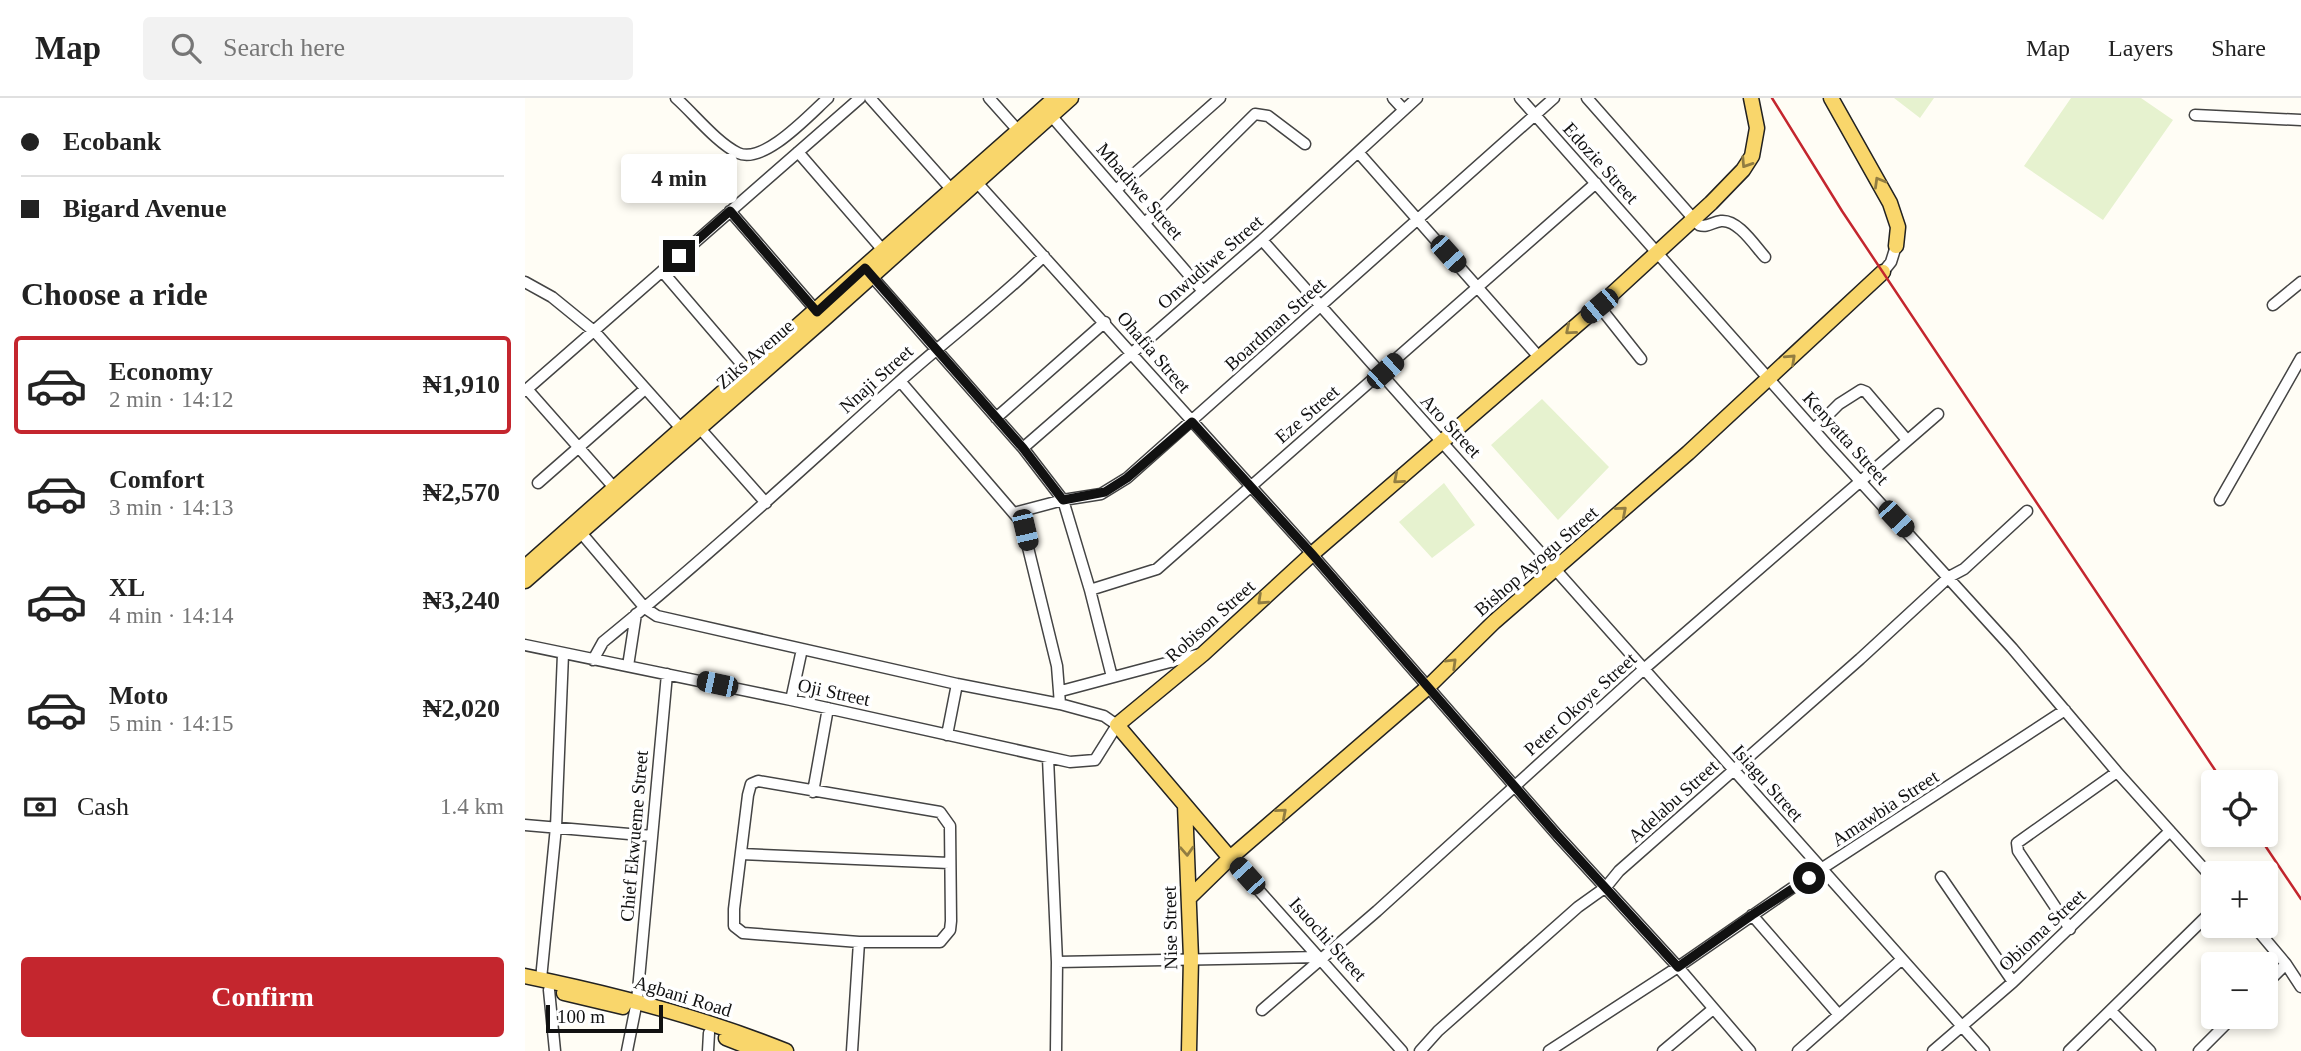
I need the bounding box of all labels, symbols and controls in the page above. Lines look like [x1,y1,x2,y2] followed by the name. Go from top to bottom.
[143,17,633,80] search box
[167,29,205,67] icon: search
[35,30,101,66] text: Map
[223,33,345,62] text: Search here
[2026,35,2070,61] text: Map
[2108,35,2173,61] text: Layers
[2211,35,2266,61] text: Share
[1559,118,1643,208] street label: Edozie Street
[63,127,161,156] text: Ecobank
[1092,139,1188,244] street label: Mbadiwe Street
[621,155,737,204] callout: 4 min
[1742,155,1755,168] one-way arrow
[651,166,707,191] text: 4 min
[1874,177,1887,189] one-way arrow
[63,194,226,223] text: Bigard Avenue
[1153,210,1267,313] street label: Onwudiwe Street
[1427,231,1470,277] car
[663,240,695,272] route end
[1220,273,1330,375] street label: Boardman Street
[21,276,208,312] text: Choose a ride
[1577,284,1622,328] car
[1113,307,1195,397] street label: Ohafia Street
[712,315,798,393] street label: Ziks Avenue
[1565,322,1578,334] one-way arrow
[835,340,917,417] street label: Nnaji Street
[1363,349,1408,393] car
[25,354,88,417] icon: car
[1783,354,1796,367] one-way arrow
[109,357,213,386] text: Economy
[423,370,500,399] text: ₦1,910
[1271,380,1344,447] street label: Eze Street
[109,387,234,412] text: 2 min · 14:12
[1799,387,1894,489] street label: Kenyatta Street
[1417,390,1486,462] street label: Aro Street
[25,462,88,525] icon: car
[109,465,204,494] text: Comfort
[1394,471,1407,483] one-way arrow
[423,478,500,507] text: ₦2,570
[109,495,234,520] text: 3 min · 14:13
[1874,496,1919,542] car
[1470,501,1603,620] street label: Bishop Ayogu Street
[1011,507,1040,553] car
[1614,507,1627,519] one-way arrow
[25,570,88,633] icon: car
[109,573,145,602] text: XL
[1161,575,1259,666] street label: Robison Street
[423,586,500,615] text: ₦3,240
[1257,592,1270,605] one-way arrow
[109,603,234,628] text: 4 min · 14:14
[1520,648,1641,760] street label: Peter Okoye Street
[1444,659,1457,672] one-way arrow
[695,669,740,699] car
[796,674,873,710] street label: Oji Street
[25,678,88,741] icon: car
[109,681,168,710] text: Moto
[423,694,500,723] text: ₦2,020
[109,711,234,736] text: 5 min · 14:15
[1728,740,1808,826] street label: Isiagu Street
[616,749,652,923] street label: Chief Ekwueme Street
[1624,755,1723,847] street label: Adelabu Street
[1828,765,1943,850] street label: Amawbia Street
[2201,770,2278,1029] map controls
[2201,770,2278,847] button: locate
[21,788,59,826] icon: cash
[77,792,129,821] text: Cash
[440,794,504,819] text: 1.4 km
[1273,809,1286,821] one-way arrow
[1180,846,1195,857] one-way arrow
[1226,853,1269,899] car
[2201,861,2278,938] button: +
[1793,862,1825,894] route start
[1995,884,2090,975] street label: Obioma Street
[1159,885,1181,970] street label: Nise Street
[1285,893,1371,986] street label: Isuochi Street
[2201,952,2278,1029] button: −
[21,957,504,1037] button: Confirm
[632,971,735,1021] street label: Agbani Road
[546,1002,663,1034] scale bar
[557,1006,605,1027] text: 100 m

